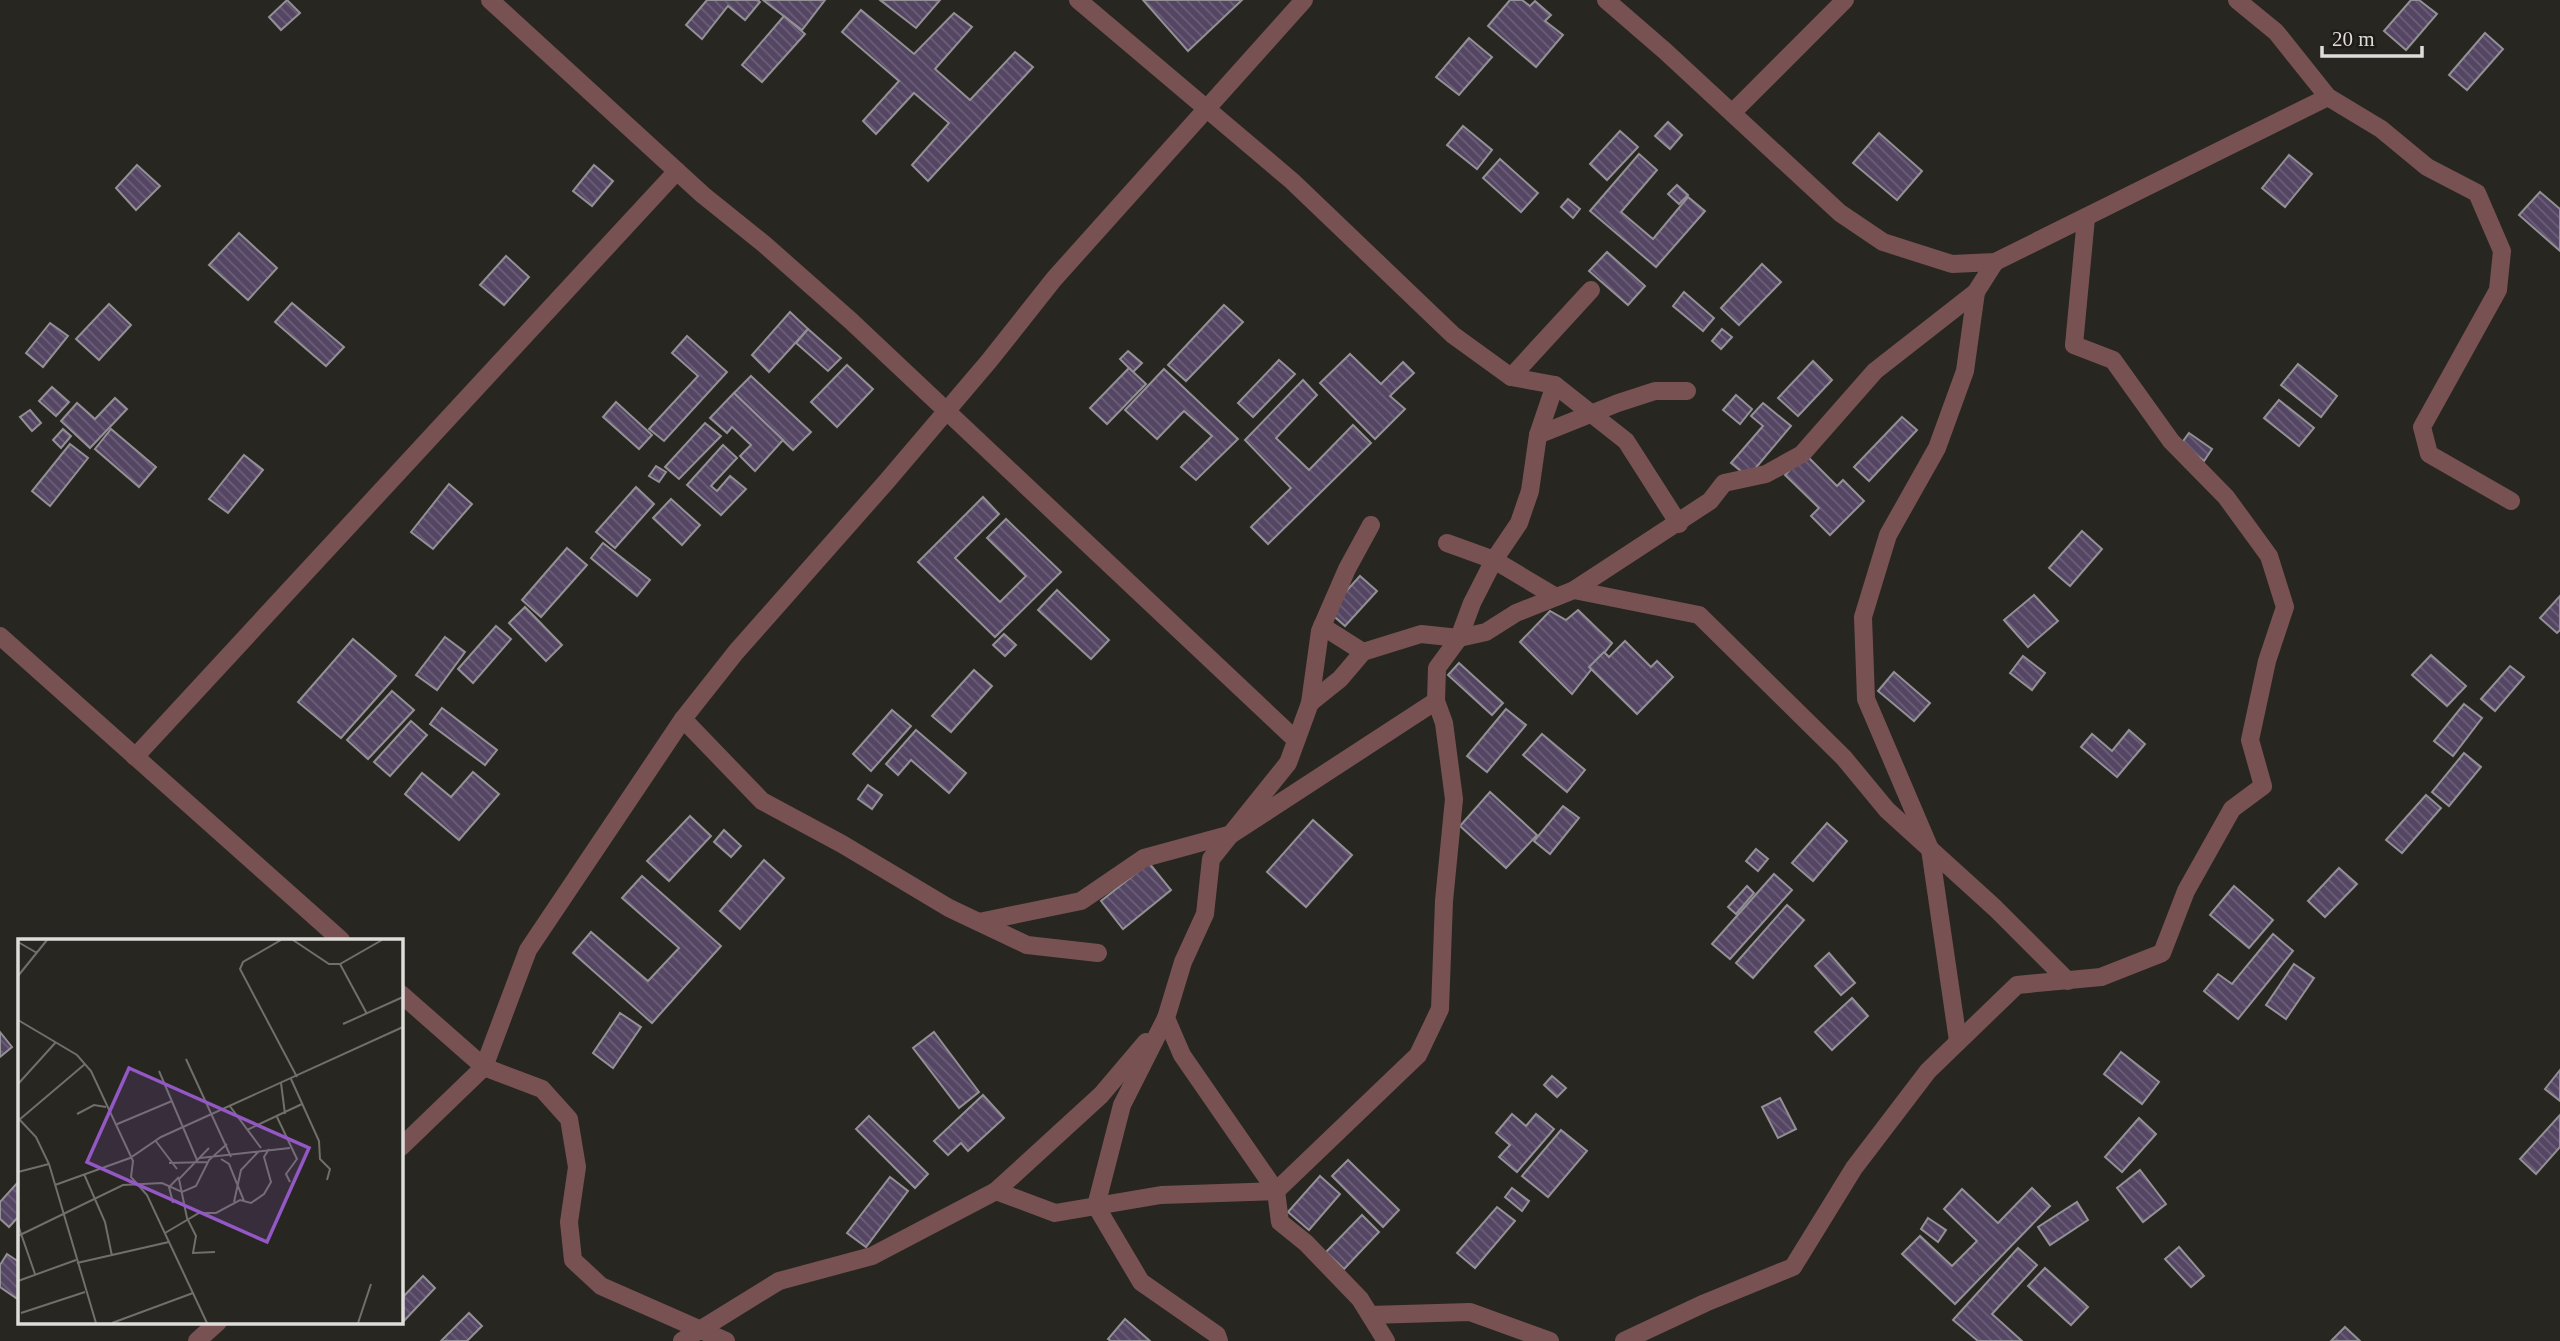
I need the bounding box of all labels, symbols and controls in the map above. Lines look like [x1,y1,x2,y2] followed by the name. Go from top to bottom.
[2322,14,2422,58] scale bar
[2332,27,2375,51] text: 20 m
[18,939,402,1324] inset map

